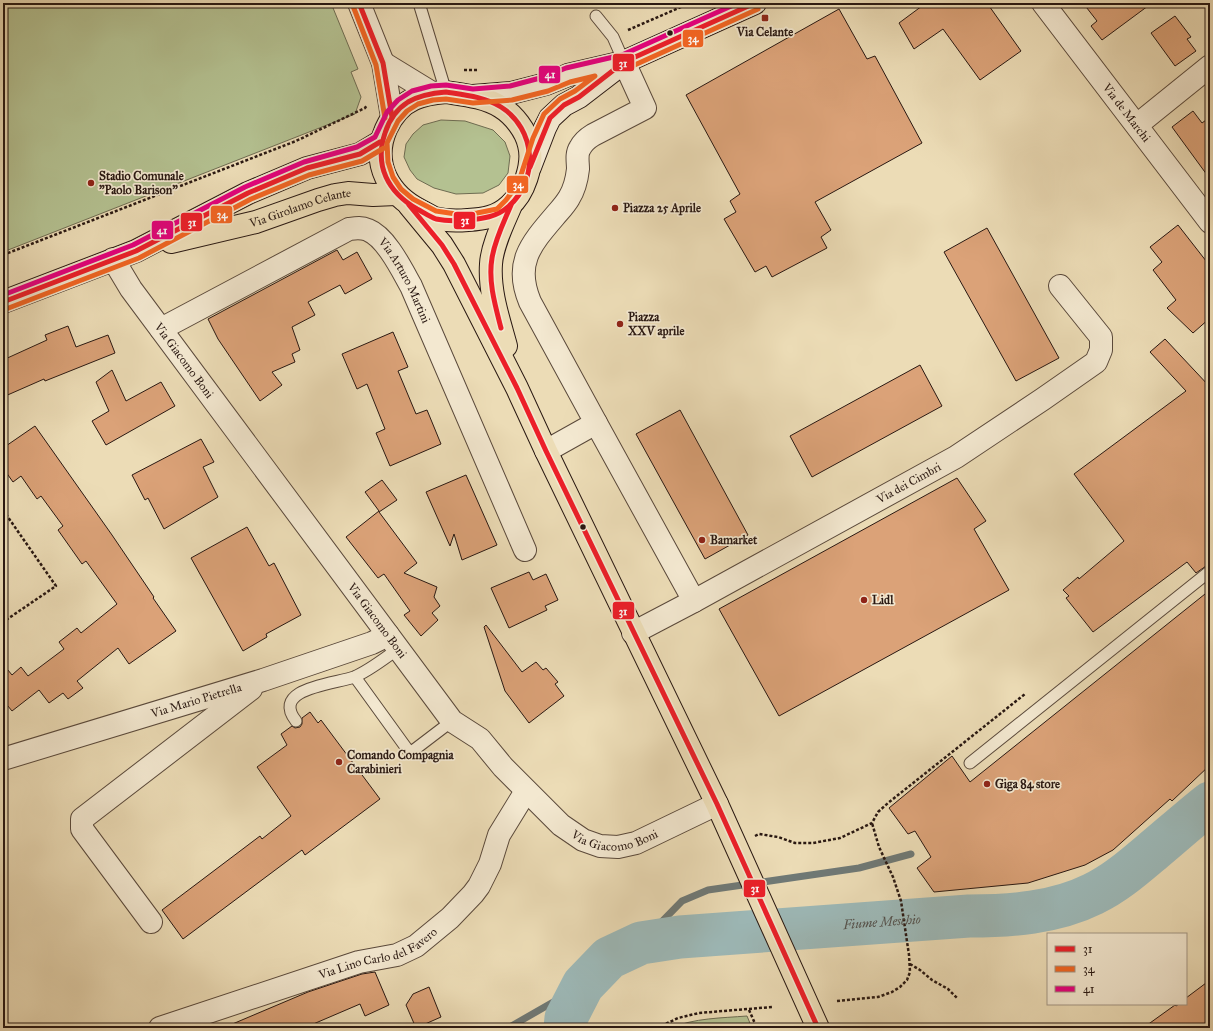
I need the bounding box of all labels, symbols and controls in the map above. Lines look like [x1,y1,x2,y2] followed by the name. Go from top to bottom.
[760,13,770,23] marker: Via Celante
[736,25,793,39] place label: Via Celante
[665,28,675,38] unlabelled marker
[682,29,704,48] line badge: 34
[688,32,699,46] text: 34
[612,53,635,72] line badge: 31
[619,57,628,71] text: 31
[538,65,561,84] line badge: 41
[545,68,556,82] text: 41
[1099,80,1154,145] street label: Via de Marchi
[99,169,184,197] place label: Stadio Comunale "Paolo Barison"
[506,175,529,194] line badge: 34
[86,178,96,188] marker: Stadio Comunale "Paolo Barison"
[513,178,524,192] text: 34
[247,186,352,231] street label: Via Girolamo Celante
[623,201,701,216] place label: Piazza 25 Aprile
[610,203,620,213] marker: Piazza 25 Aprile
[210,205,233,224] line badge: 34
[217,208,228,222] text: 34
[453,211,476,230] line badge: 31
[180,212,203,232] line badge: 31
[461,214,470,228] text: 31
[188,216,197,230] text: 31
[151,220,174,240] line badge: 41
[157,224,168,238] text: 41
[375,234,433,326] street label: Via Arturo Martini
[627,310,685,339] place label: Piazza XXV aprile
[151,319,217,401] street label: Via Giacomo Boni
[615,319,625,329] marker: Piazza XXV aprile
[873,459,944,507] street label: Via dei Cimbri
[578,522,588,532] unlabelled marker
[710,533,758,547] place label: Bamarket
[697,535,707,545] marker: Bamarket
[344,579,410,661] street label: Via Giacomo Boni
[872,593,894,607] place label: Lidl
[859,595,869,605] marker: Lidl
[612,601,635,620] line badge: 31
[619,605,628,619] text: 31
[148,680,244,721] street label: Via Mario Pietrella
[347,748,454,776] place label: Comando Compagnia Carabinieri
[334,757,344,767] marker: Comando Compagnia Carabinieri
[995,777,1060,792] place label: Giga 84 store
[982,779,992,789] marker: Giga 84 store
[570,823,660,837] street label: Via Giacomo Boni
[568,826,661,854] text: Via Giacomo Boni
[743,879,766,898] line badge: 31
[751,882,760,896] text: 31
[842,912,921,933] water label: Fiume Meschio
[316,925,440,982] street label: Via Lino Carlo del Favero
[1047,933,1187,1005] legend
[1083,942,1093,956] text: 31
[1083,962,1095,976] text: 34
[1083,982,1095,996] text: 41

